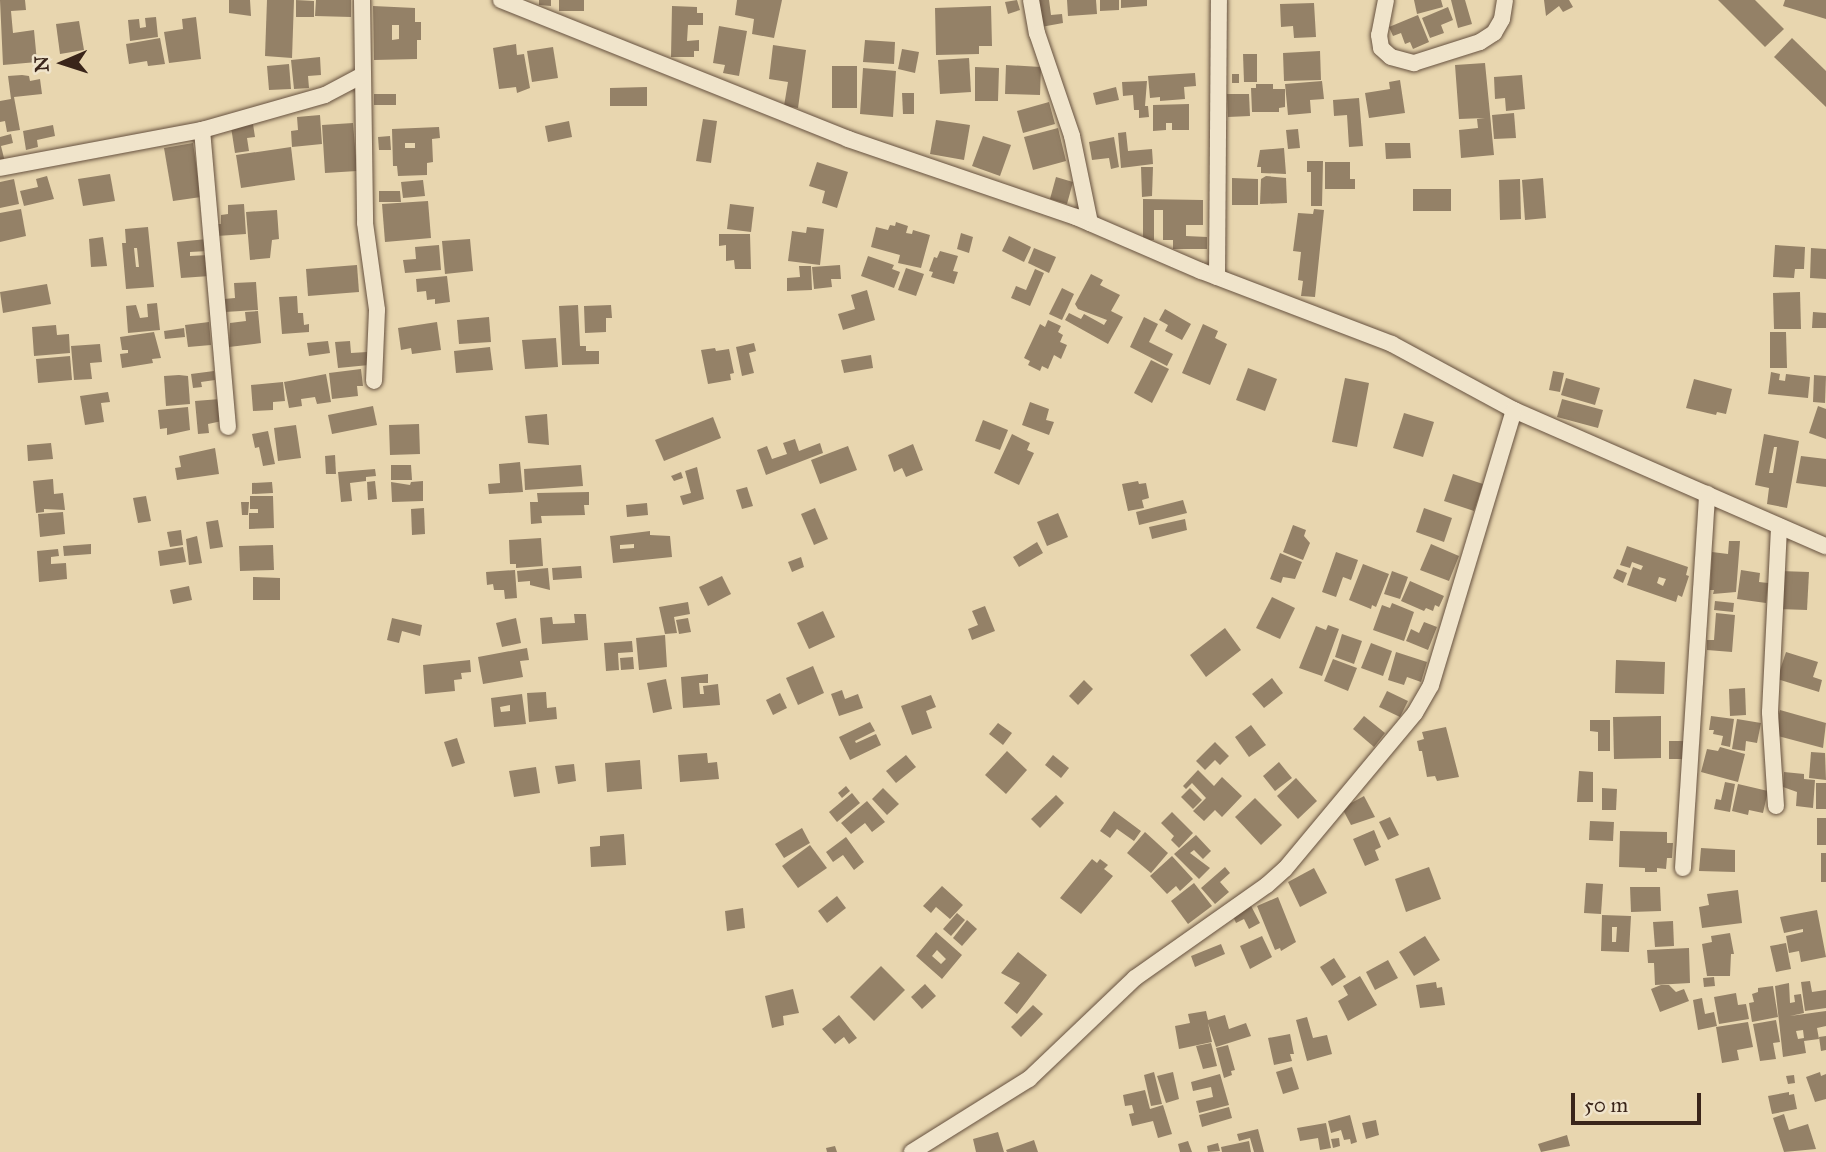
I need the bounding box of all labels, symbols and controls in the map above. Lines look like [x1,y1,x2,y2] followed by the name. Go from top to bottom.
[28,28,98,98] north arrow
[30,55,53,73] text: N
[1574,1078,1703,1122] scale bar
[1584,1092,1628,1118] text: 50 m

